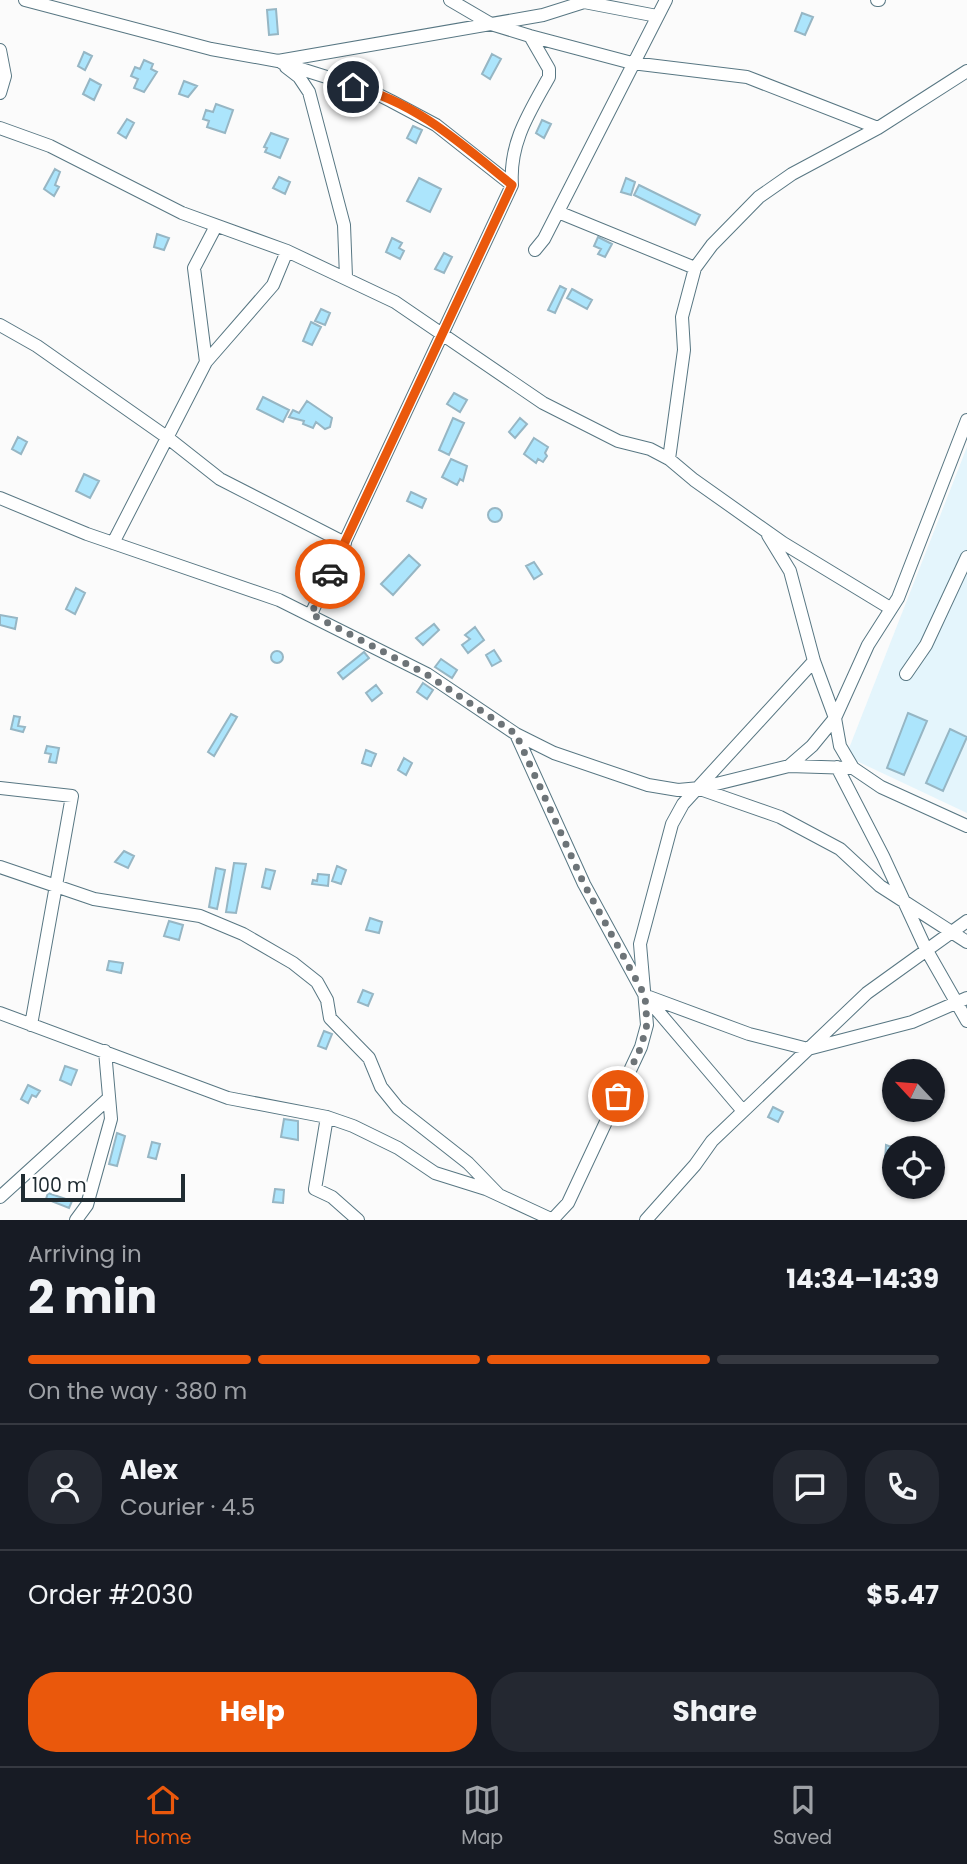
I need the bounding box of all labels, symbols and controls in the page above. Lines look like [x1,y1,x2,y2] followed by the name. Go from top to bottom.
[323,57,383,117] pin
[334,68,372,106] icon: home
[295,539,365,609] courier
[311,555,349,593] icon: car
[882,1059,945,1122] north arrow
[882,1059,945,1199] map controls
[588,1066,648,1126] pin
[599,1077,637,1115] icon: bag
[882,1136,945,1199] button: locate
[21,1171,186,1203] scale bar
[32,1172,87,1199] text: 100 m
[28,1238,142,1270] text: Arriving in
[786,1261,939,1297] text: 14:34–14:39
[28,1265,157,1329] text: 2 min
[28,1375,247,1407] text: On the way · 380 m
[28,1450,102,1524] button: person
[773,1450,847,1524] button: chat
[865,1450,939,1524] button: phone
[120,1452,178,1488] text: Alex
[120,1491,255,1523] text: Courier · 4.5
[28,1577,193,1613] text: Order #2030
[866,1577,939,1613] text: $5.47
[28,1672,477,1752] button: Help
[491,1672,939,1752] button: Share
[135,1781,192,1852] tab: Home
[461,1781,503,1852] tab: Map
[773,1781,832,1852] tab: Saved

